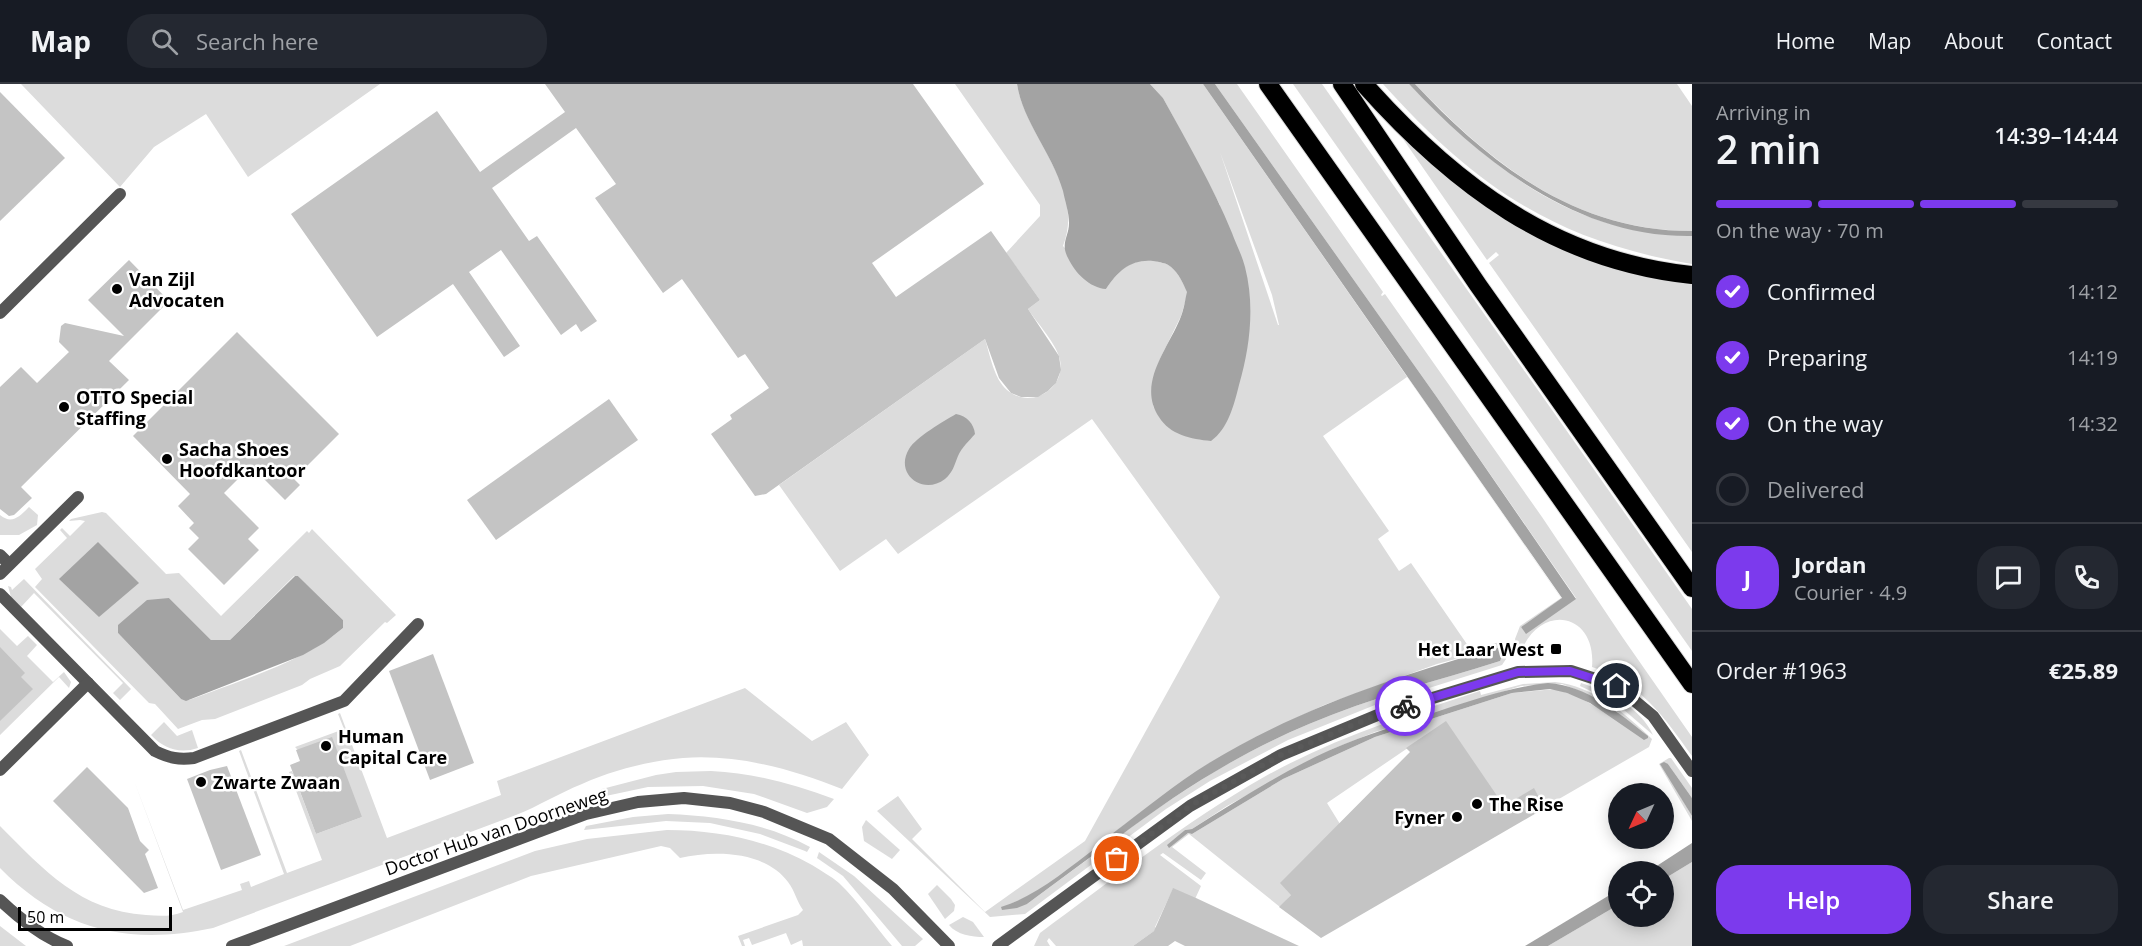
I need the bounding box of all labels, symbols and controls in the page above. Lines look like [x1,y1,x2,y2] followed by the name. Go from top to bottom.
[127,14,547,68] search box
[30,22,91,60] text: Map
[148,25,181,58] icon: search
[196,26,319,56] text: Search here
[1776,27,1835,55] text: Home
[1868,27,1911,55] text: Map
[1944,27,2004,55] text: About
[2037,27,2112,55] text: Contact
[1716,99,1811,126] text: Arriving in
[1994,120,2118,150] text: 14:39–14:44
[1716,122,1821,175] text: 2 min
[1716,217,1884,244] text: On the way · 70 m
[129,267,225,312] place label: Van Zijl Advocaten
[1716,275,1749,308] icon: check
[1767,276,1876,306] text: Confirmed
[2067,278,2118,305] text: 14:12
[110,282,124,296] marker: Van Zijl Advocaten
[1716,341,1749,374] icon: check
[1767,342,1867,372] text: Preparing
[2067,344,2118,371] text: 14:19
[76,385,193,430] place label: OTTO Special Staffing
[57,400,71,414] marker: OTTO Special Staffing
[1716,407,1749,440] icon: check
[1767,408,1883,438] text: On the way
[2067,410,2118,437] text: 14:32
[179,437,306,482] place label: Sacha Shoes Hoofdkantoor
[160,452,174,466] marker: Sacha Shoes Hoofdkantoor
[1767,474,1865,504] text: Delivered
[1977,546,2040,609] button: chat
[2055,546,2118,609] button: phone
[1794,549,1867,579] text: Jordan
[1744,562,1751,592] text: J
[1794,579,1907,606] text: Courier · 4.9
[1418,637,1544,661] place label: Het Laar West
[1549,642,1563,656] marker: Het Laar West
[1716,655,1847,685] text: Order #1963
[2049,655,2118,685] text: €25.89
[1591,660,1642,711] pin
[1600,669,1633,702] icon: home
[1375,676,1435,736] courier
[1389,690,1422,723] icon: bike
[338,724,447,769] place label: Human Capital Care
[319,739,333,753] marker: Human Capital Care
[213,770,340,794] place label: Zwarte Zwaan
[194,775,208,789] marker: Zwarte Zwaan
[382,782,611,880] street label: Doctor Hub van Doorneweg
[1608,783,1674,849] north arrow
[1608,783,1674,927] map controls
[1489,792,1564,816] place label: The Rise
[1470,797,1484,811] marker: The Rise
[1394,805,1445,829] place label: Fyner
[1450,810,1464,824] marker: Fyner
[1091,833,1142,884] pin
[1100,842,1133,875] icon: bag
[1608,861,1674,927] button: locate
[1716,865,1911,934] button: Help
[1923,865,2118,934] button: Share
[18,904,172,932] scale bar
[27,906,64,928] text: 50 m

